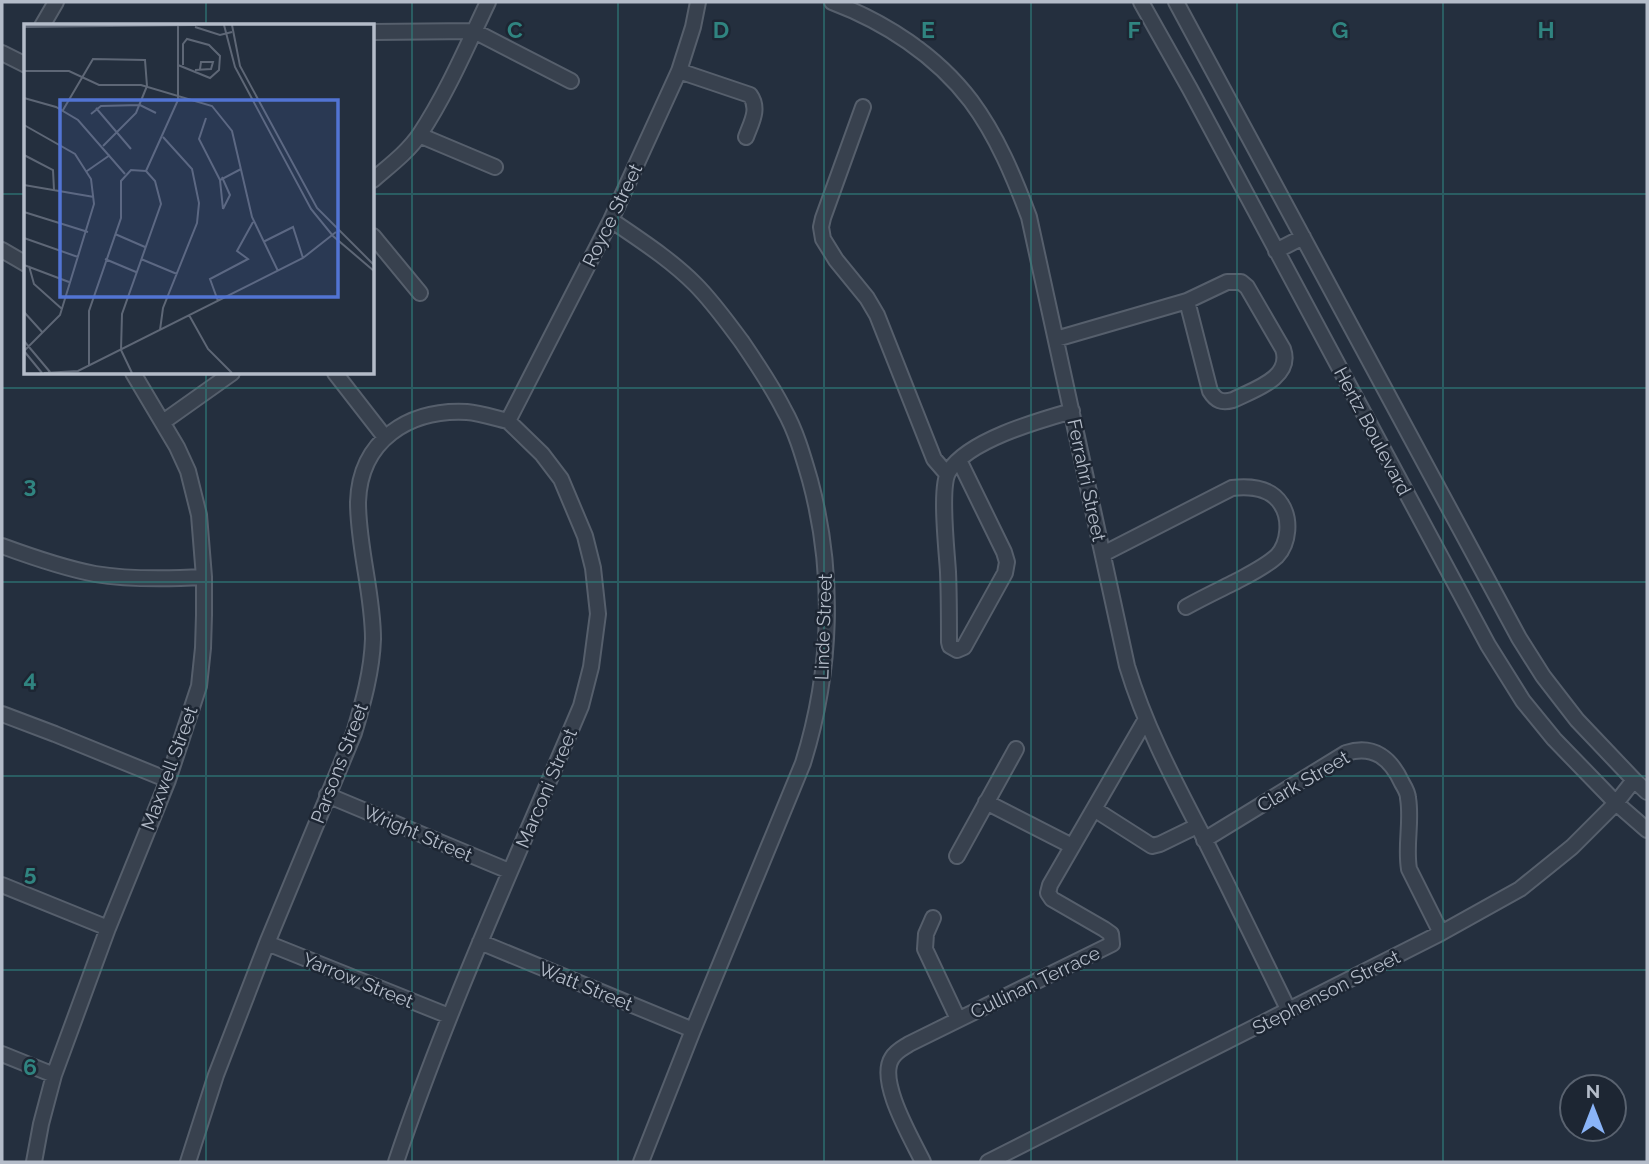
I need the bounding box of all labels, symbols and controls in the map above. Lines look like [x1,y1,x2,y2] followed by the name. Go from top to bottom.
[507,16,523,43] text: C
[713,16,729,43] text: D
[921,16,935,43] text: E
[1127,16,1141,43] text: F
[1332,16,1348,43] text: G
[1537,16,1555,43] text: H
[24,24,374,374] inset map
[578,159,647,270] street label: Royce Street
[1330,363,1416,499] street label: Hertz Boulevard
[1063,417,1111,544] street label: Ferrahri Street
[24,471,36,498] text: 3
[810,573,836,681] street label: Linde Street
[23,665,37,692] text: 4
[306,699,372,826] street label: Parsons Street
[136,703,202,833] street label: Maxwell Street
[511,724,581,851] street label: Marconi Street
[1253,745,1354,816] street label: Clark Street
[360,800,477,866] street label: Wright Street
[24,859,37,886] text: 5
[967,941,1103,1023] street label: Cullinan Terrace
[1248,945,1404,1039] street label: Stephenson Street
[299,948,417,1012] street label: Yarrow Street
[536,957,637,1015] street label: Watt Street
[23,1053,37,1080] text: 6
[1558,1073,1628,1143] north arrow
[1586,1080,1600,1102] text: N

